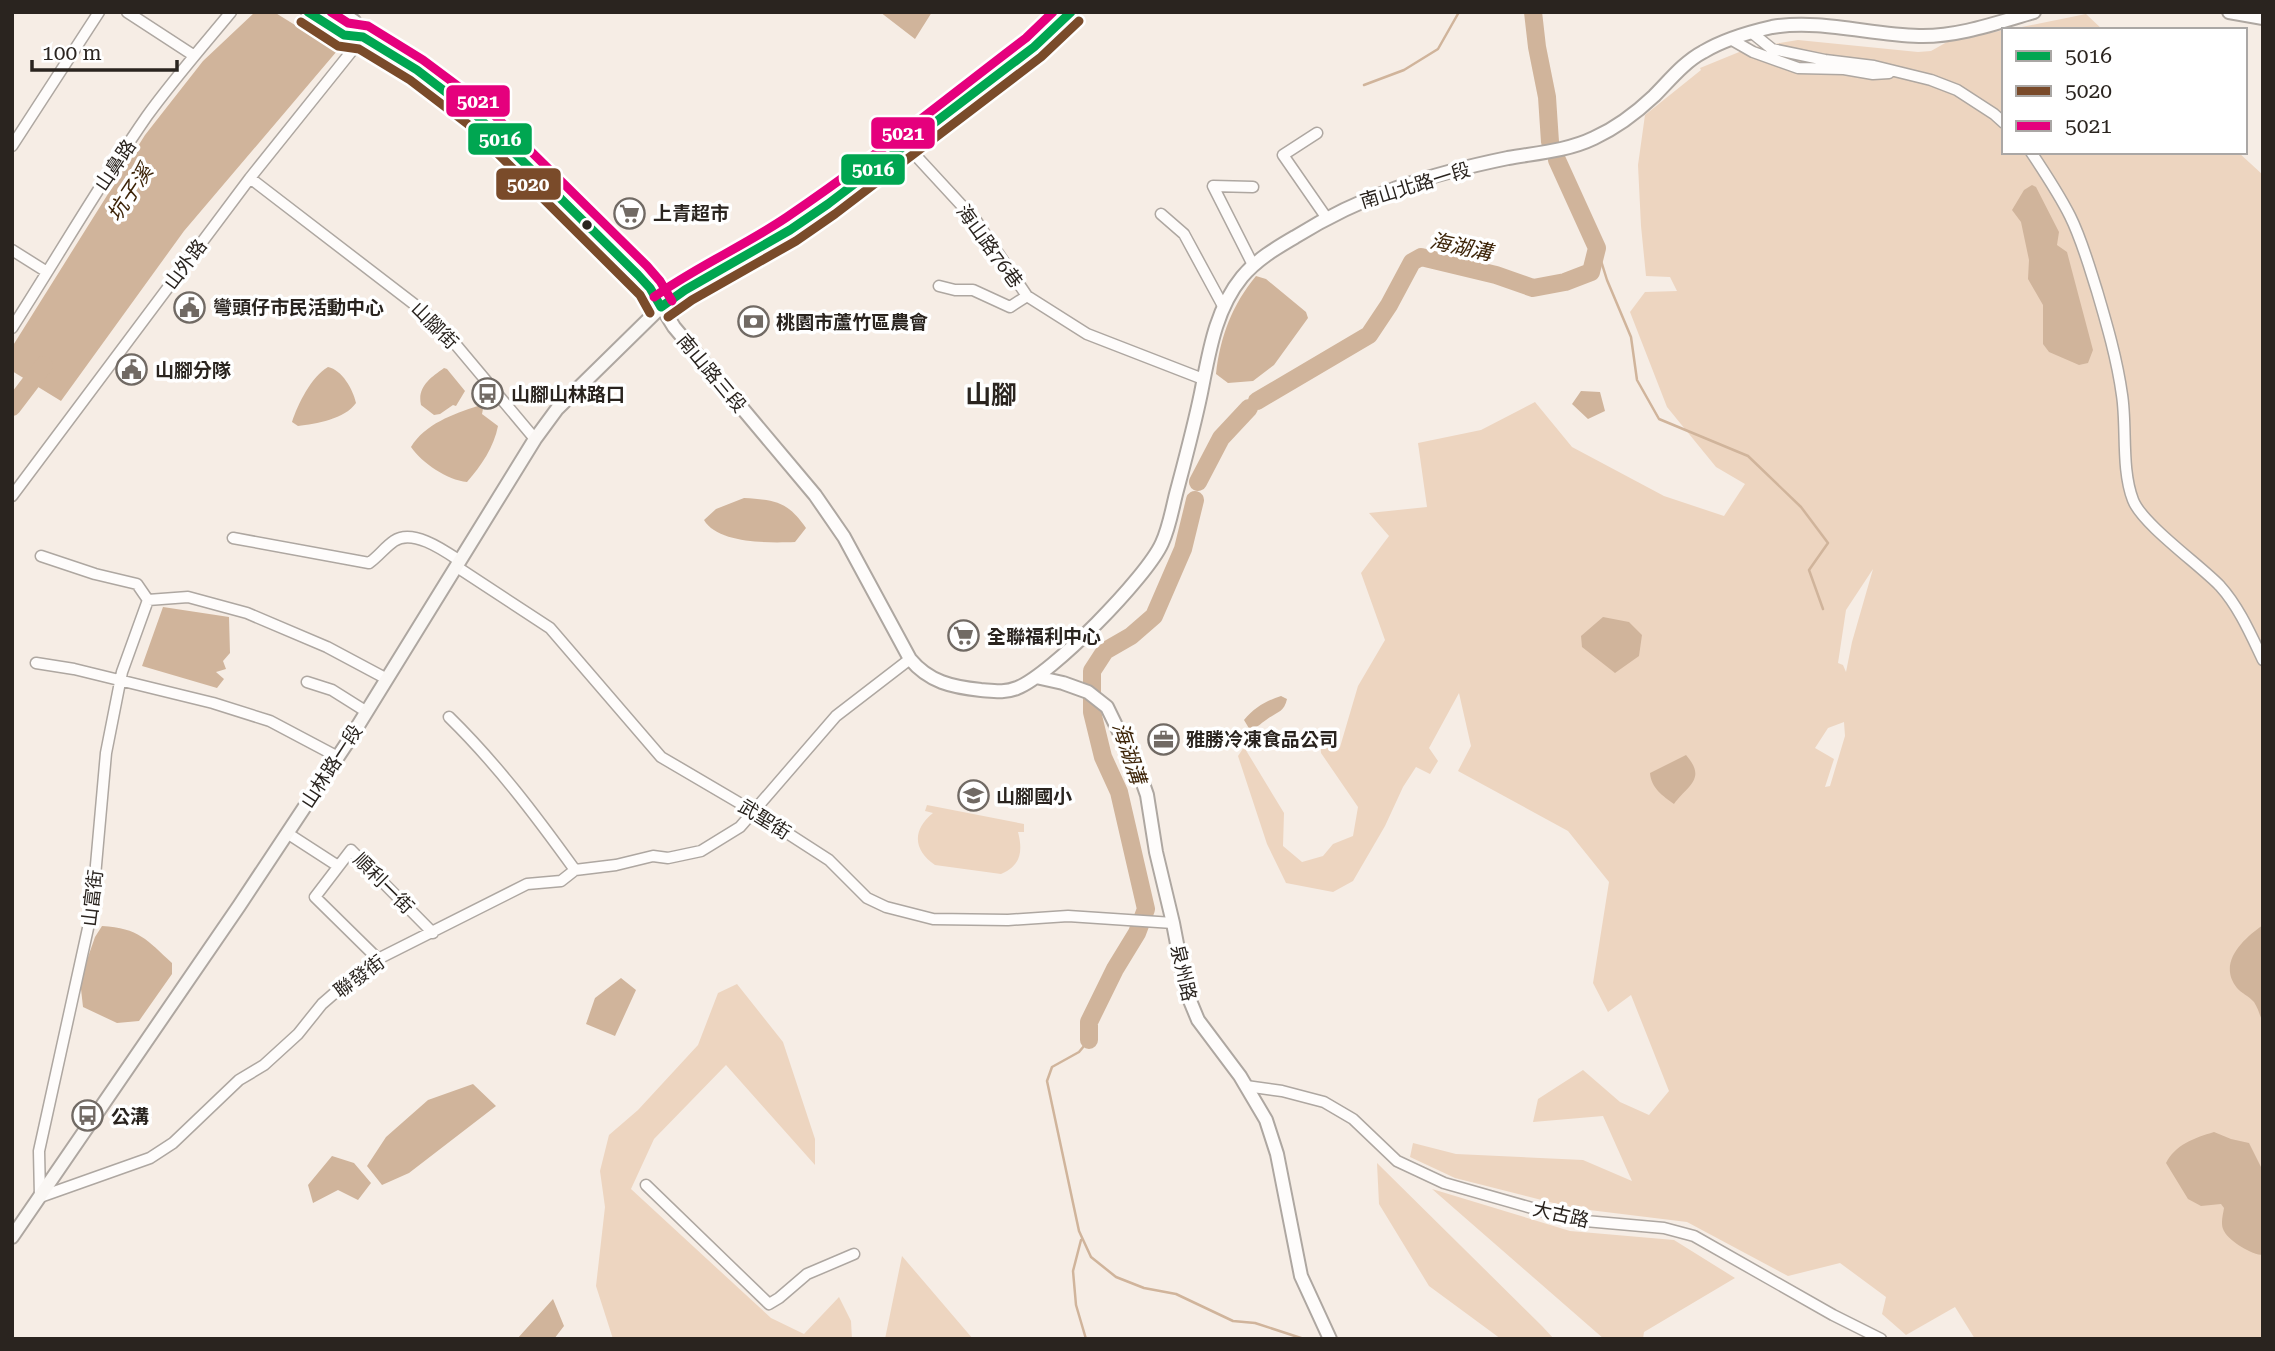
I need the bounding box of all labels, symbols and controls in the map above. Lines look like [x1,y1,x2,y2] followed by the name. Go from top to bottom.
[32,28,177,72] scale bar
[2002,28,2247,154] legend
[42,41,102,65] text: 100 m
[2065,44,2112,68] text: 5016
[2065,79,2112,103] text: 5020
[445,84,511,118] line badge: 5021
[457,90,500,113] text: 5021
[2065,114,2112,138] text: 5021
[870,116,936,150] line badge: 5021
[467,122,533,156] line badge: 5016
[882,122,925,145] text: 5021
[479,128,522,151] text: 5016
[90,135,141,195] street label: 山鼻路
[840,153,906,186] line badge: 5016
[102,158,159,226] water label: 坑子溪
[852,158,895,181] text: 5016
[1357,158,1473,213] street label: 南山北路一段
[495,167,562,201] line badge: 5020
[507,173,550,196] text: 5020
[613,196,647,230] supermarket icon: 上青超市
[952,200,1027,292] street label: 海山路76巷
[653,202,729,225] place label: 上青超市
[580,218,594,232] unlabelled marker
[1428,229,1497,266] water label: 海湖溝
[159,235,212,294] street label: 山外路
[173,290,207,324] public building icon: 彎頭仔市民活動中心
[213,296,384,319] place label: 彎頭仔市民活動中心
[406,297,463,354] street label: 山腳街
[736,305,770,339] bank icon: 桃園市蘆竹區農會
[776,311,928,334] place label: 桃園市蘆竹區農會
[672,330,751,417] street label: 南山路三段
[115,353,149,387] public building icon: 山腳分隊
[155,359,231,382] place label: 山腳分隊
[471,377,505,411] bus stop icon: 山腳山林路口
[965,380,1017,410] district label: 山腳
[511,383,625,406] place label: 山腳山林路口
[947,619,981,653] supermarket icon: 全聯福利中心
[987,625,1101,648] place label: 全聯福利中心
[1108,719,1151,790] water label: 海湖溝
[296,720,367,812] street label: 山林路一段
[1146,722,1180,756] office icon: 雅勝冷凍食品公司
[1186,728,1338,751] place label: 雅勝冷凍食品公司
[956,779,990,813] school or university icon: 山腳國小
[996,785,1072,808] place label: 山腳國小
[734,795,795,844] street label: 武聖街
[349,848,419,918] street label: 順利一街
[78,868,107,928] street label: 山富街
[1166,943,1201,1003] street label: 泉州路
[329,950,389,1002] street label: 聯發街
[71,1099,105,1133] bus stop icon: 公溝
[111,1105,149,1128] place label: 公溝
[1531,1197,1591,1232] street label: 大古路

